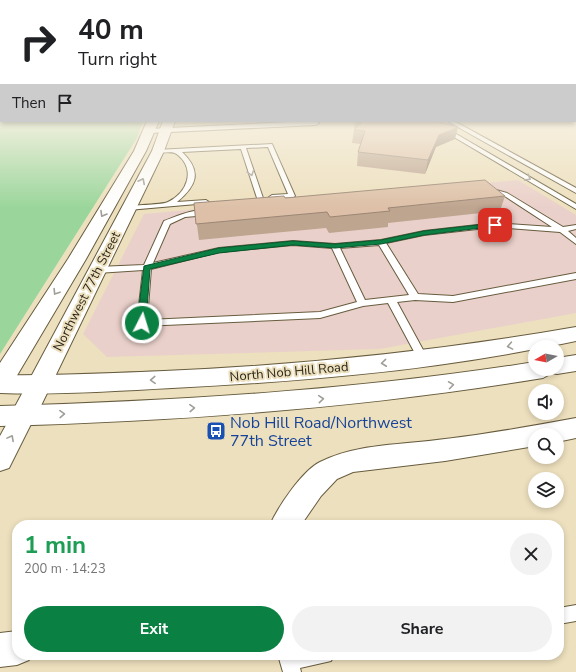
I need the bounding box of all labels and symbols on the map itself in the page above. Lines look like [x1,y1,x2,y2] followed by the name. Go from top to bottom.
[247,169,255,176] one-way arrow
[524,174,531,181] one-way arrow
[137,178,145,185] one-way arrow
[478,208,512,242] pin
[100,210,107,217] one-way arrow
[49,228,125,354] street label: Northwest 77th Street
[53,288,61,295] one-way arrow
[121,302,163,344] position arrow
[528,340,564,376] north arrow
[507,342,513,350] one-way arrow
[229,358,349,386] street label: North Nob Hill Road
[381,358,387,367] one-way arrow
[150,375,156,384] one-way arrow
[448,381,454,390] one-way arrow
[318,395,324,404] one-way arrow
[189,404,195,413] one-way arrow
[59,410,65,418] one-way arrow
[230,412,412,452] place label: Nob Hill Road/Northwest 77th Street
[205,420,227,442] bus stop icon: Nob Hill Road/Northwest 77th Street
[7,434,14,442] one-way arrow

